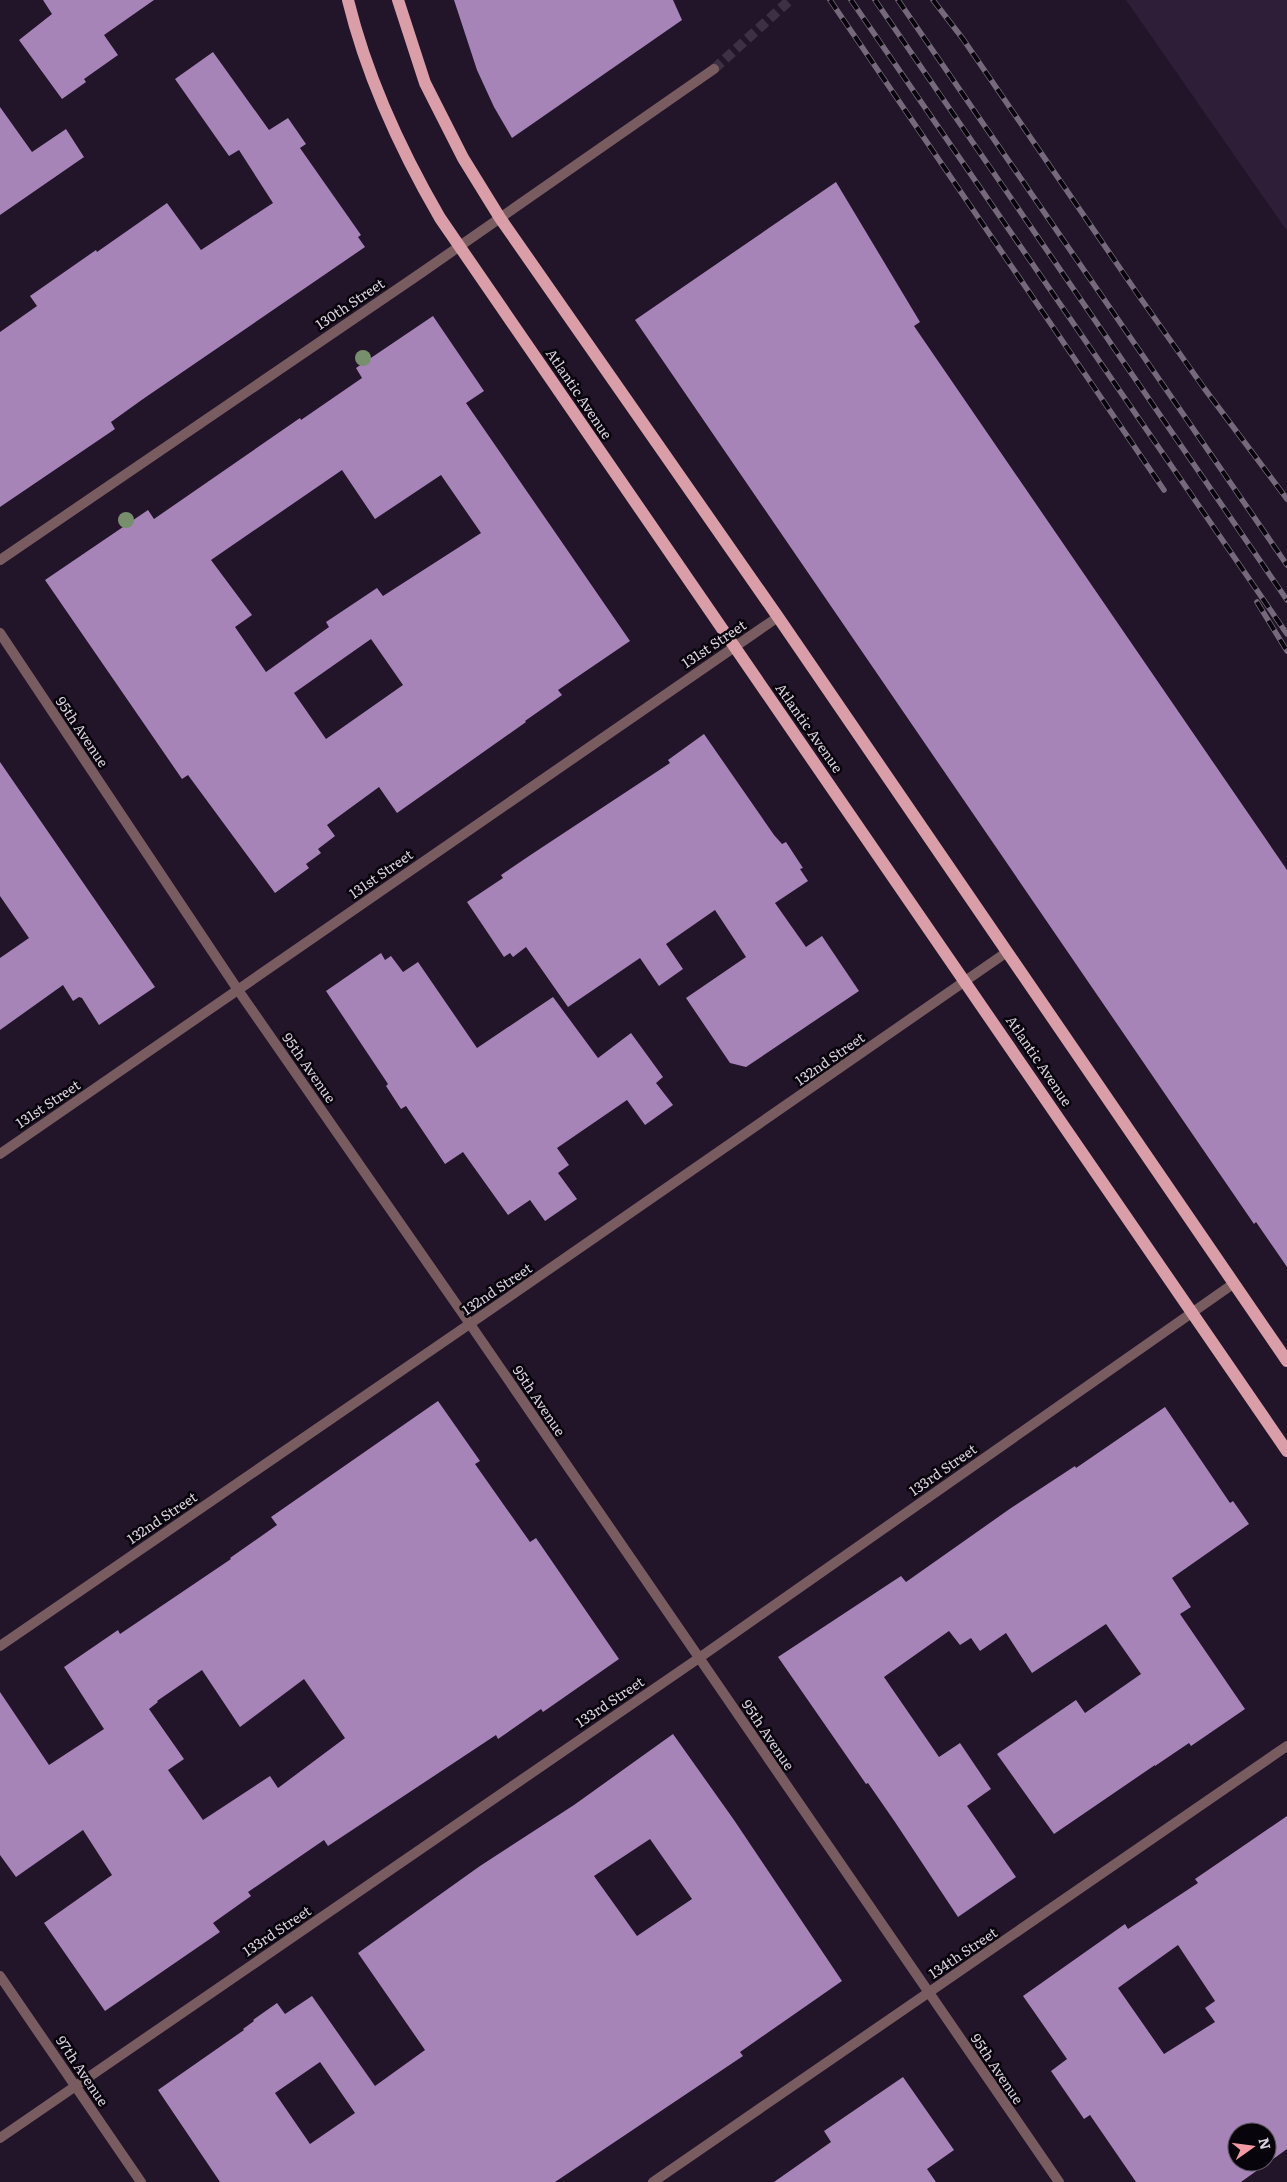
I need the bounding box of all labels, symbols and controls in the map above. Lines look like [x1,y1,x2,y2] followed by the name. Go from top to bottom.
[311,273,388,334] street label: 130th Street
[542,344,618,443] street label: Atlantic Avenue
[677,614,750,672] street label: 131st Street
[771,678,848,776] street label: Atlantic Avenue
[52,692,114,771] street label: 95th Avenue
[345,844,417,903] street label: 131st Street
[1002,1011,1078,1110] street label: Atlantic Avenue
[791,1027,868,1089] street label: 132nd Street
[278,1028,341,1106] street label: 95th Avenue
[11,1074,84,1132] street label: 131st Street
[457,1257,536,1319] street label: 132nd Street
[509,1361,571,1440] street label: 95th Avenue
[905,1438,981,1500] street label: 133rd Street
[122,1486,201,1548] street label: 132nd Street
[571,1671,648,1731] street label: 133rd Street
[738,1695,800,1774] street label: 95th Avenue
[238,1900,315,1960] street label: 133rd Street
[924,1922,1001,1982] street label: 134th Street
[967,2029,1029,2108] street label: 95th Avenue
[52,2031,114,2110] street label: 97th Avenue
[1227,2122,1277,2172] north arrow
[1254,2135,1277,2152] text: N

